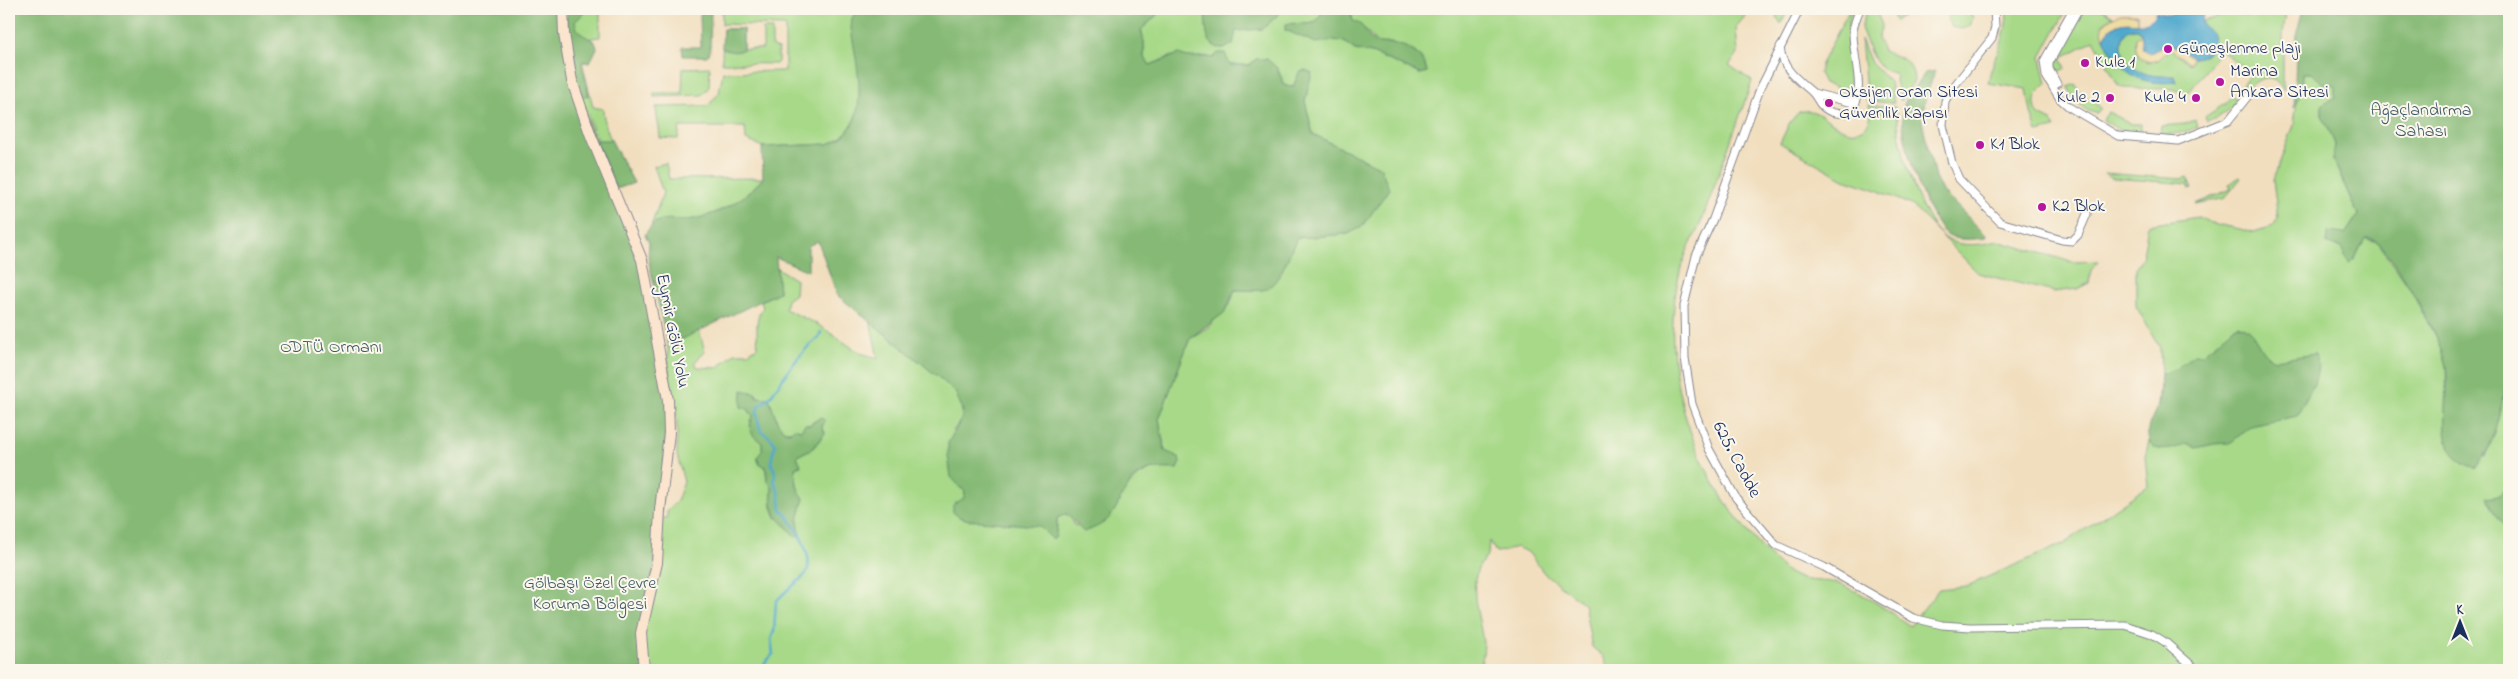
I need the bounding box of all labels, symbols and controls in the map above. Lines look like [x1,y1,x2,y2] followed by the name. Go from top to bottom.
[2178,36,2301,62] place label: Güneşlenme plajı
[2162,43,2174,55] marker: Güneşlenme plajı
[2095,50,2136,76] place label: Kule 1
[2079,57,2091,69] marker: Kule 1
[2230,59,2329,106] place label: Marina Ankara Sitesi
[2214,76,2226,88] marker: Marina Ankara Sitesi
[1839,80,1978,127] place label: Oksijen Oran Sitesi Güvenlik Kapısı
[2056,85,2100,111] place label: Kule 2
[2144,85,2187,111] place label: Kule 4
[2104,92,2116,104] marker: Kule 2
[2190,92,2202,104] marker: Kule 4
[1823,97,1835,109] marker: Oksijen Oran Sitesi Güvenlik Kapısı
[2370,98,2472,145] park label: Ağaçlandırma Sahası
[1990,132,2040,158] place label: K1 Blok
[1974,139,1986,151] marker: K1 Blok
[2052,194,2105,220] place label: K2 Blok
[2036,201,2048,213] marker: K2 Blok
[648,272,696,390] street label: Eymir Gölü Yolu
[280,335,382,361] park label: ODTÜ Ormanı
[1705,417,1767,504] street label: 625. Cadde
[524,571,657,619] park label: Gölbaşı Özel Çevre Koruma Bölgesi
[2436,596,2486,646] north arrow
[2457,600,2465,621] text: K

